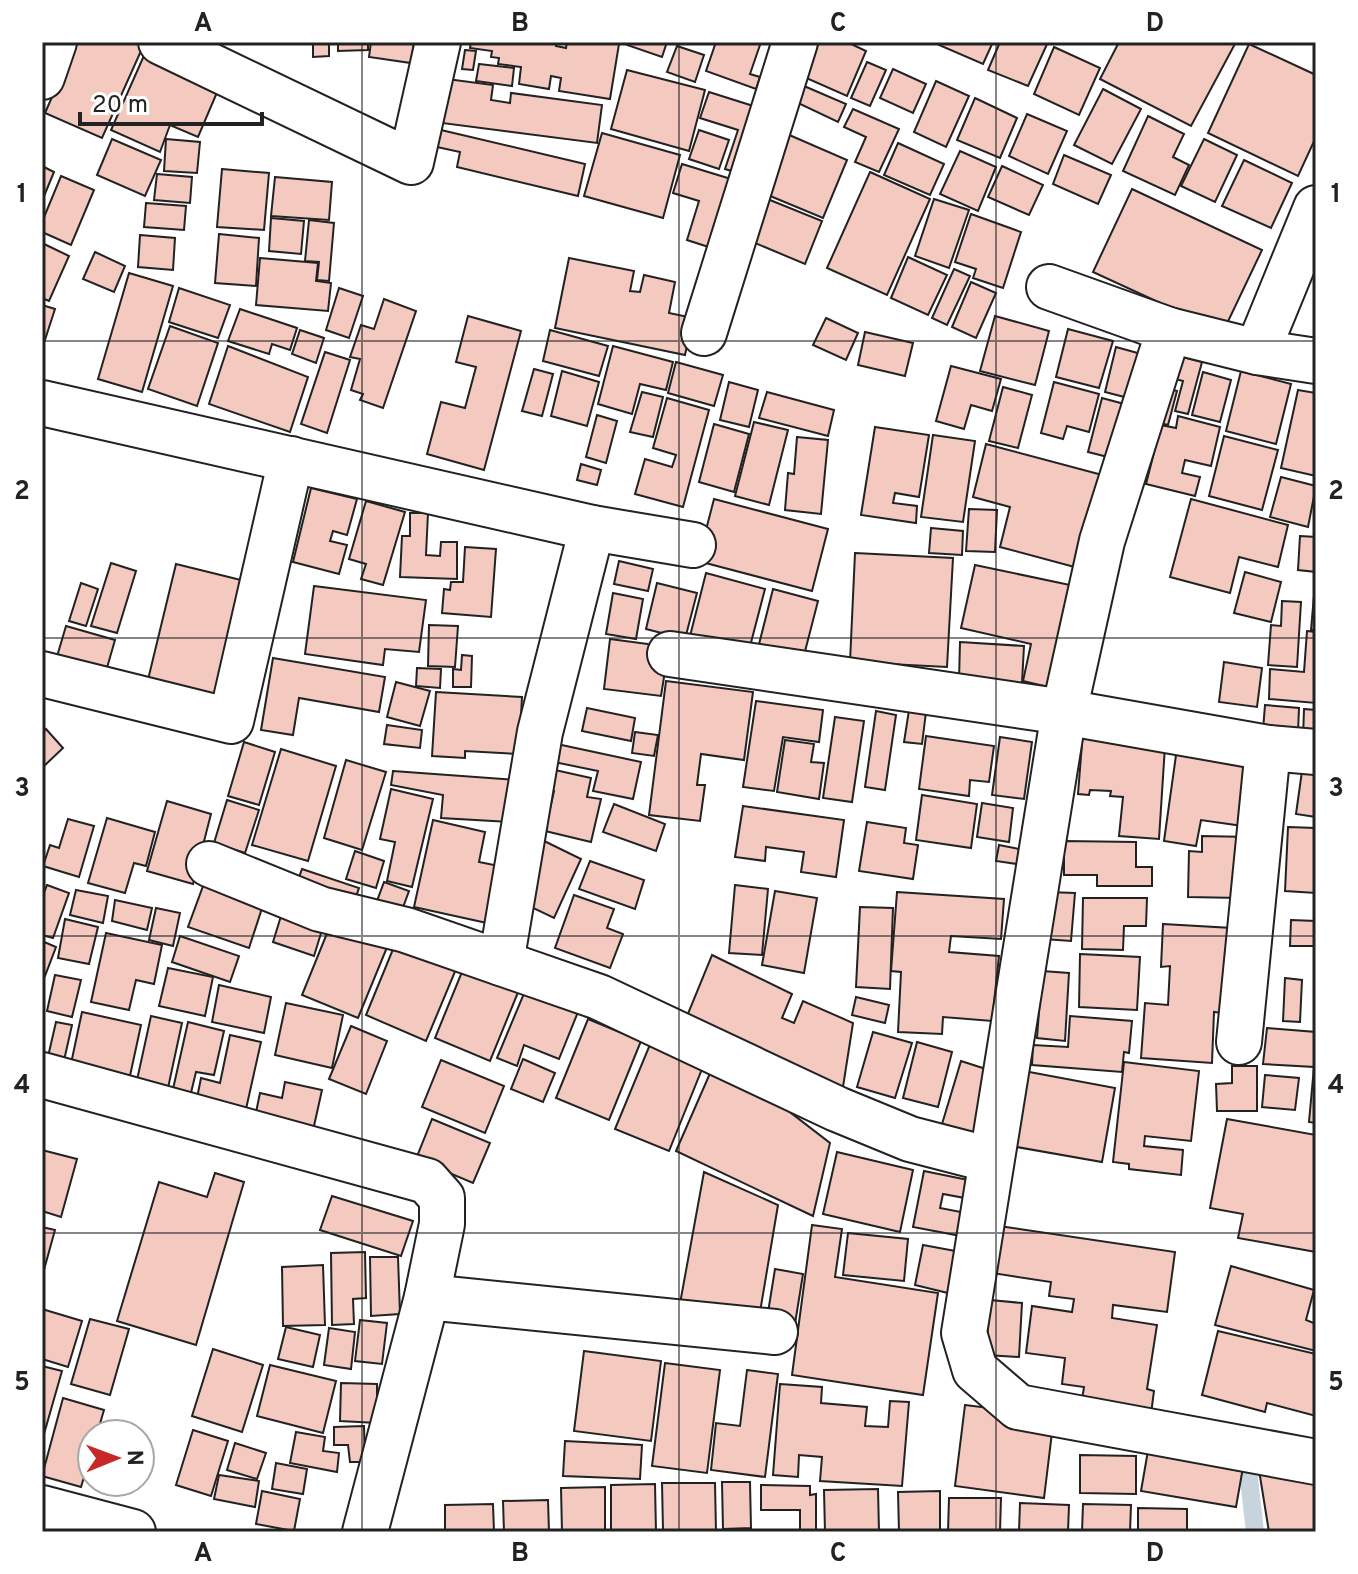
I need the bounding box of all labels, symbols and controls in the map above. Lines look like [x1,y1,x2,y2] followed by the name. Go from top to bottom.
[194,8,212,41] text: A
[511,8,529,41] text: B
[830,8,846,41] text: C
[1146,8,1164,41] text: D
[80,76,262,126] scale bar
[92,91,148,121] text: 20 m
[17,179,27,212] text: 1
[1331,179,1341,212] text: 1
[14,476,30,509] text: 2
[1328,476,1344,509] text: 2
[14,773,30,806] text: 3
[1328,773,1344,806] text: 3
[14,1070,30,1103] text: 4
[1328,1070,1344,1103] text: 4
[14,1367,30,1400] text: 5
[1328,1367,1344,1400] text: 5
[76,1418,156,1498] north arrow
[120,1450,147,1466] text: N
[194,1538,212,1571] text: A
[511,1538,529,1571] text: B
[830,1538,846,1571] text: C
[1146,1538,1164,1571] text: D

